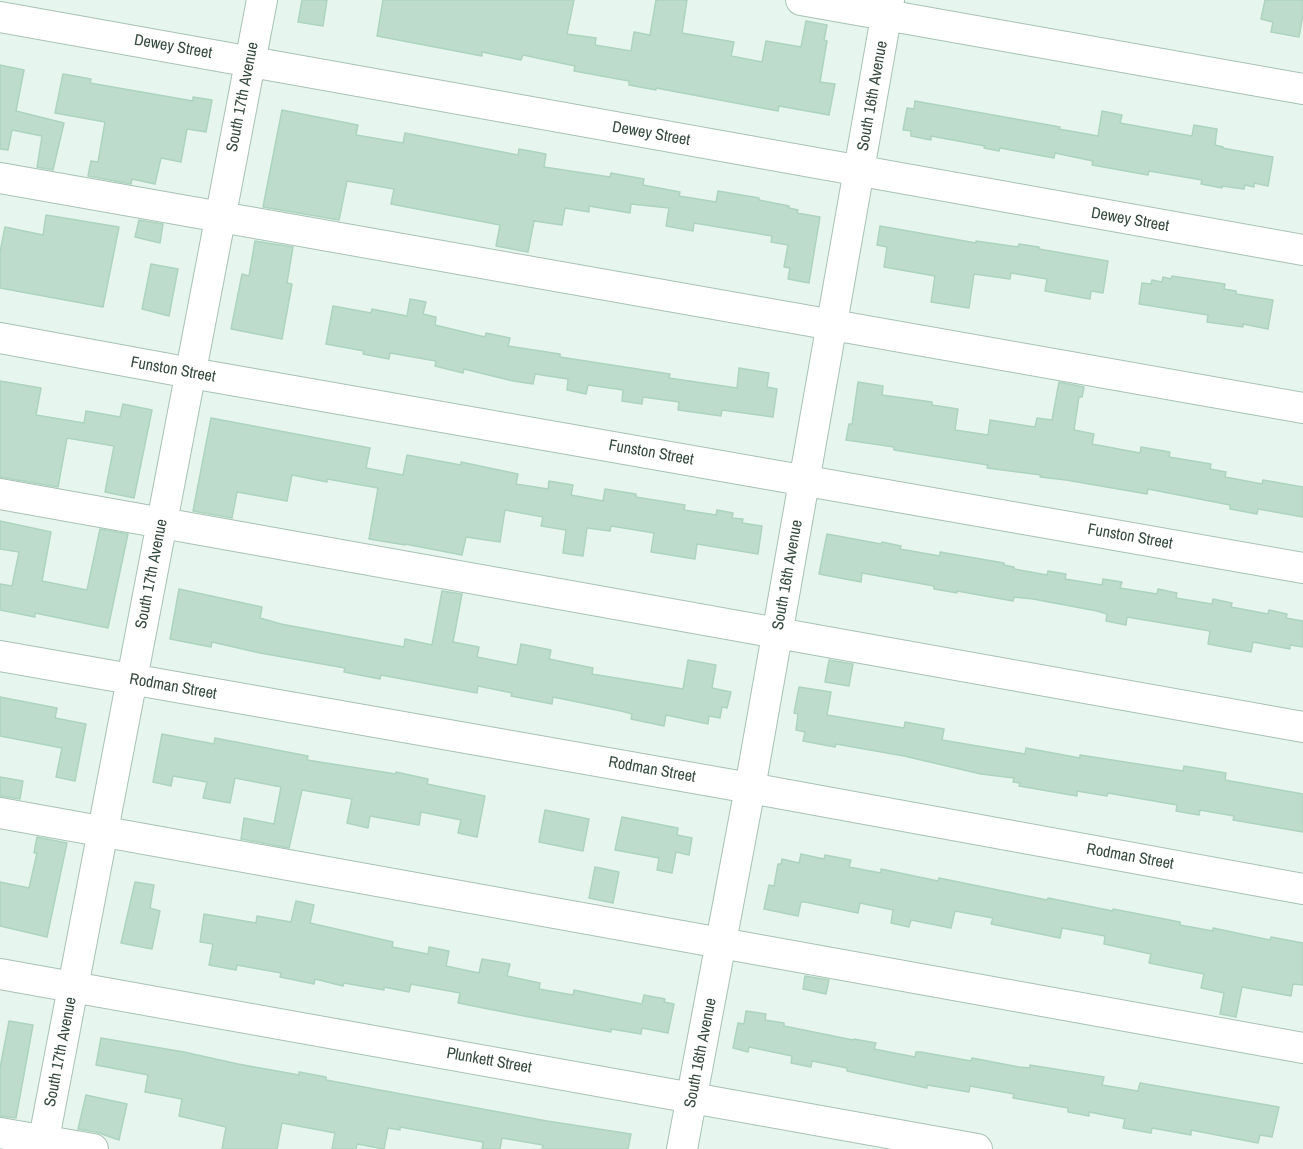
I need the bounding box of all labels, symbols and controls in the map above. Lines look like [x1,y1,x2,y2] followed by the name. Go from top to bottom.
[133,31,213,63] street label: Dewey Street
[854,39,892,153] street label: South 16th Avenue
[223,40,263,154] street label: South 17th Avenue
[611,118,691,150] street label: Dewey Street
[1090,204,1170,236] street label: Dewey Street
[129,353,217,387] street label: Funston Street
[607,436,695,470] street label: Funston Street
[132,517,172,631] street label: South 17th Avenue
[769,518,807,632] street label: South 16th Avenue
[1086,520,1174,554] street label: Funston Street
[128,670,218,704] street label: Rodman Street
[607,753,697,787] street label: Rodman Street
[1085,840,1175,874] street label: Rodman Street
[41,995,81,1109] street label: South 17th Avenue
[681,996,721,1110] street label: South 16th Avenue
[445,1044,533,1078] street label: Plunkett Street

